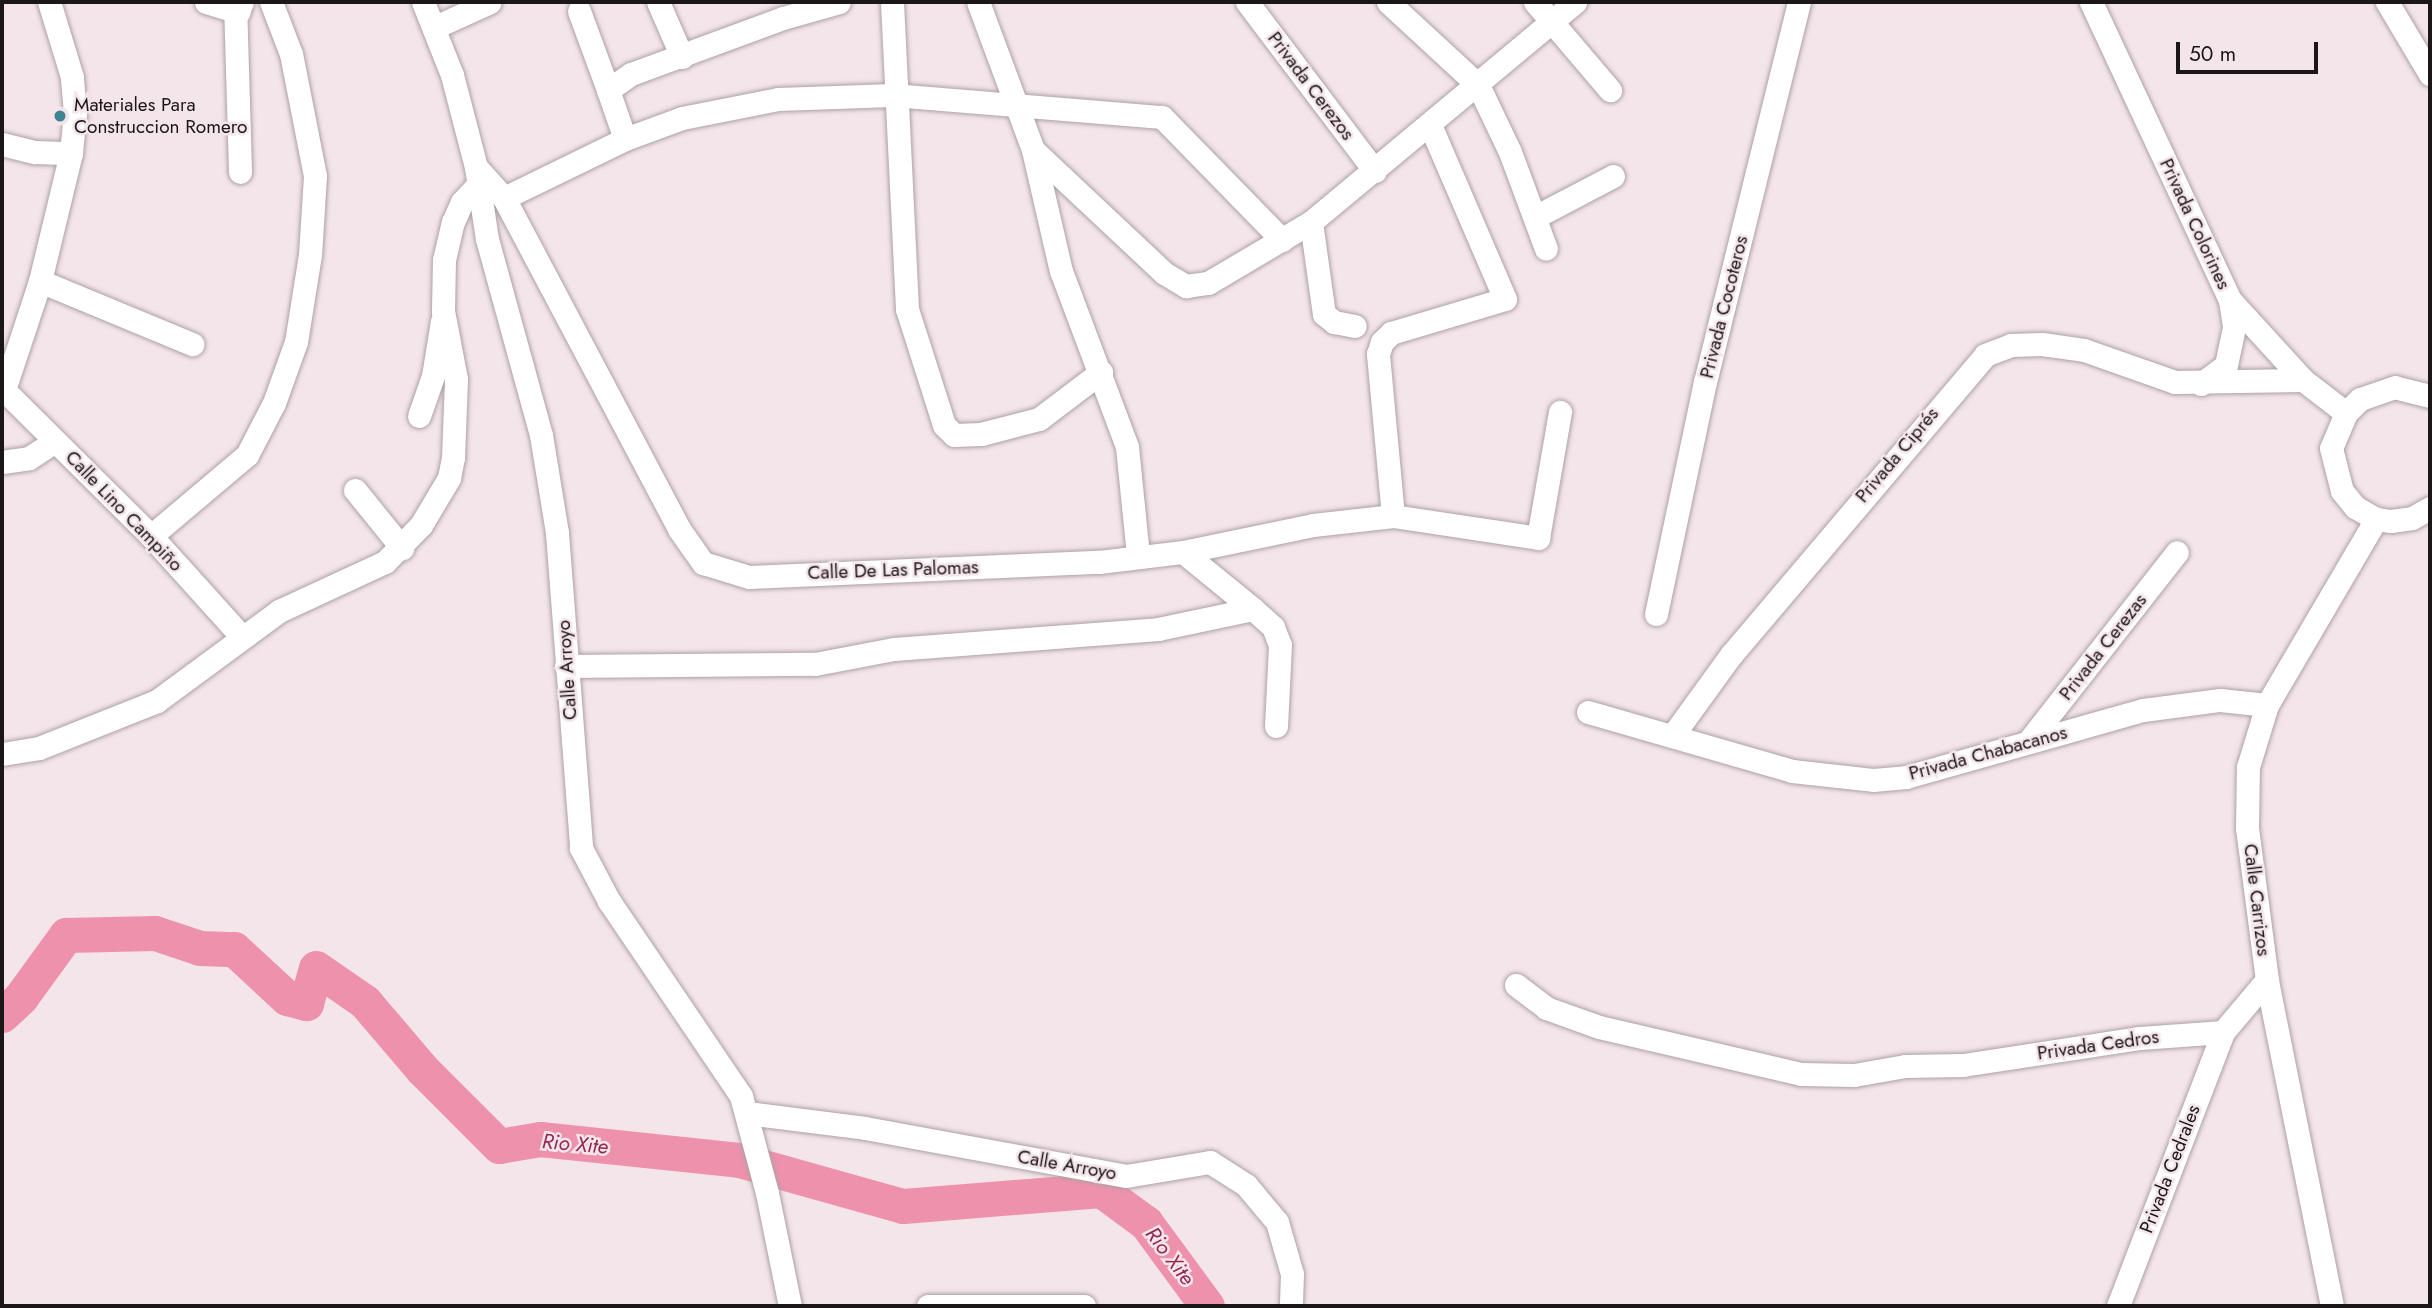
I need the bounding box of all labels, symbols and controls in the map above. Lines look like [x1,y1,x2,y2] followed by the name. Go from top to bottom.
[1263,27,1359,145] street label: Privada Cerezos
[2180,28,2322,72] scale bar
[2189,39,2236,69] text: 50 m
[74,94,247,138] place label: Materiales Para Construccion Romero
[52,108,68,124] marker: Materiales Para Construccion Romero
[2155,155,2235,293] street label: Privada Colorines
[1695,233,1753,381] street label: Privada Cocoteros
[1851,403,1943,507] street label: Privada Ciprés
[61,446,187,576] street label: Calle Lino Campiño
[807,556,979,584] street label: Calle De Las Palomas
[2054,589,2152,705] street label: Privada Cerezas
[552,619,582,721] street label: Calle Arroyo
[1906,721,2070,785] street label: Privada Chabacanos
[2239,843,2275,957] street label: Calle Carrizos
[2036,1025,2160,1065] street label: Privada Cedros
[2135,1102,2205,1236] street label: Privada Cedrales
[541,1129,609,1159] water label: Rio Xite
[1016,1145,1118,1185] street label: Calle Arroyo
[1140,1222,1200,1290] water label: Rio Xite

